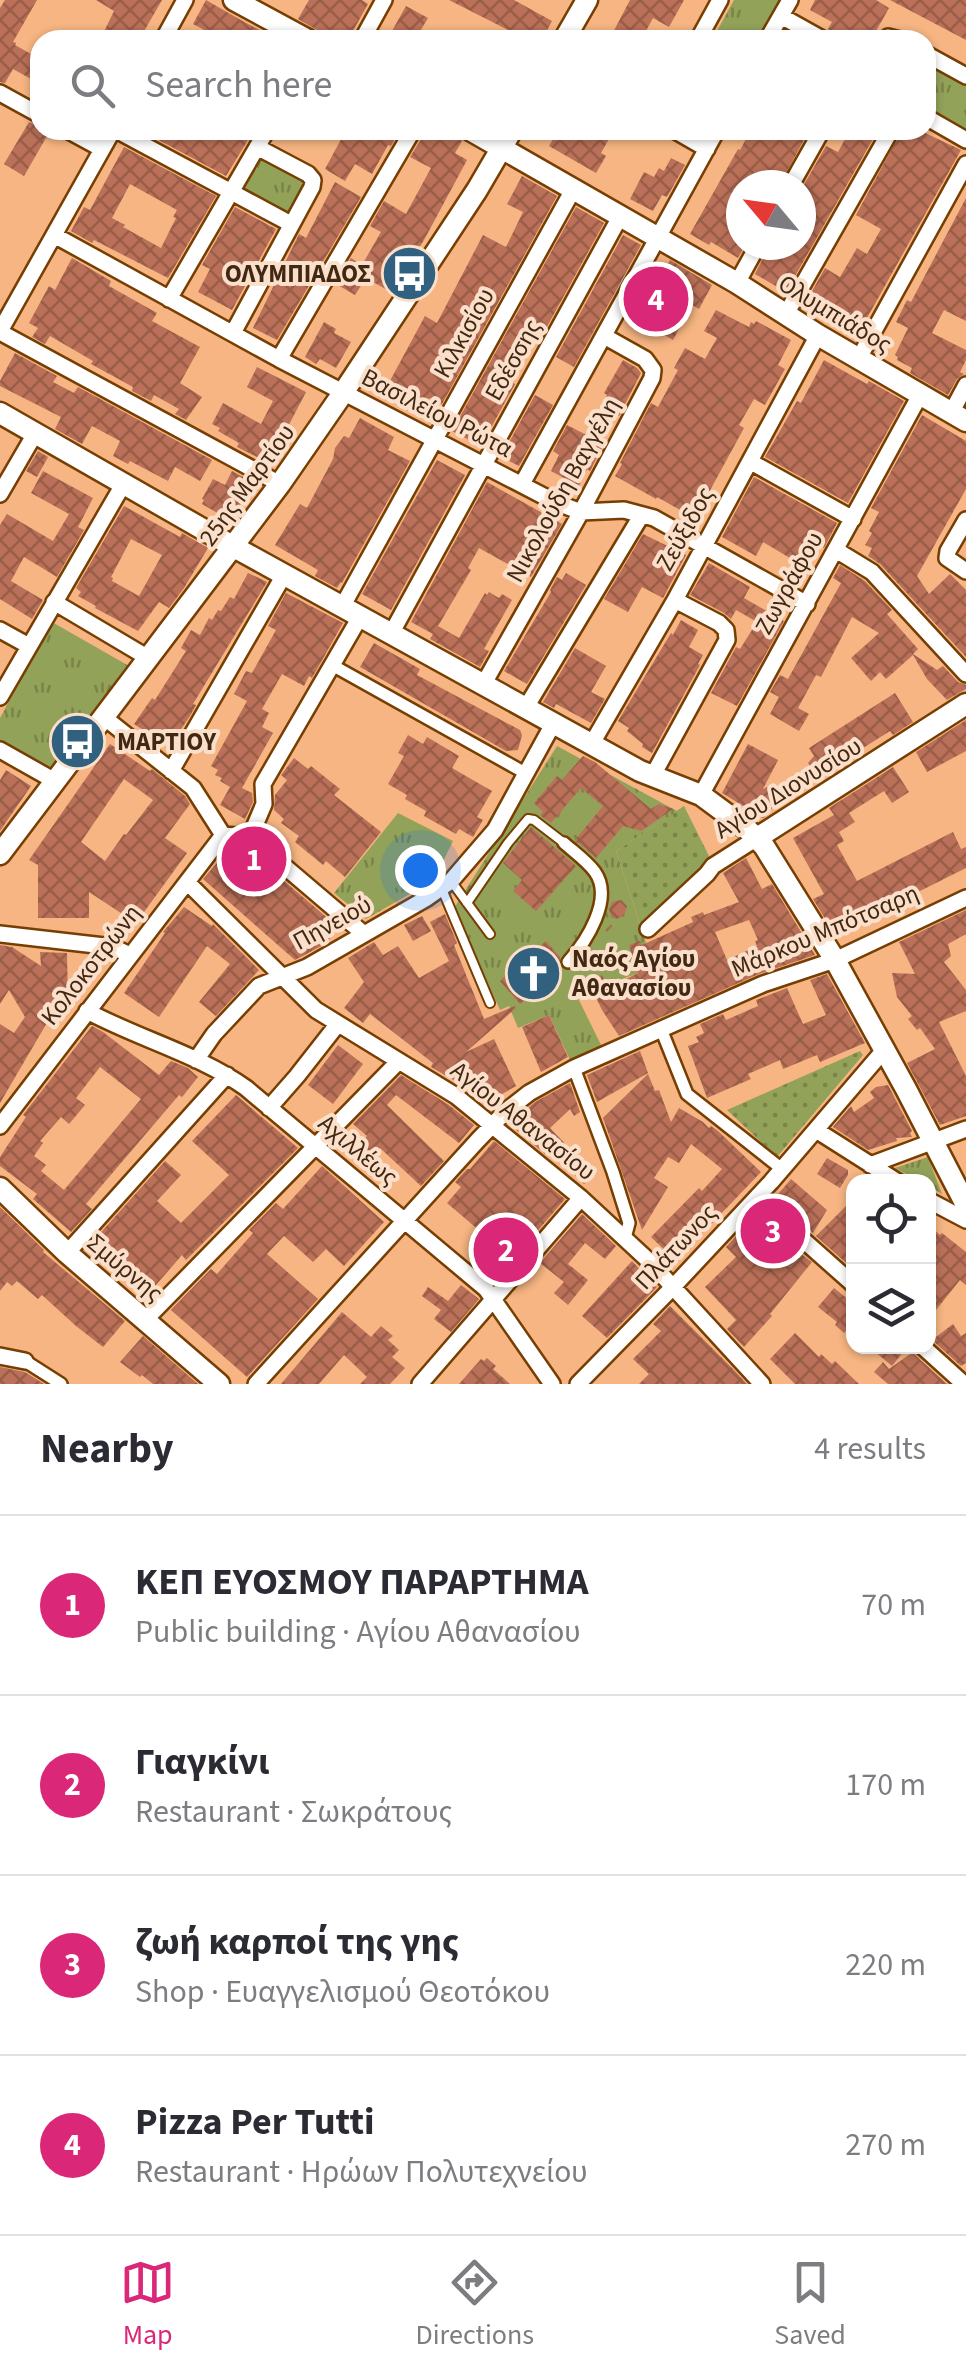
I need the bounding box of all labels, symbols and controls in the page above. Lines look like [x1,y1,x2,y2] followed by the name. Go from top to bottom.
[30,30,936,140] search box
[65,58,120,113] icon: search
[145,58,332,112] text: Search here
[726,170,816,260] north arrow
[380,244,440,304] bus stop icon: ΟΛΥΜΠΙΑΔΟΣ
[225,256,371,292] place label: ΟΛΥΜΠΙΑΔΟΣ
[624,262,688,336] pin: 4
[771,266,899,362] street label: Ολυμπιάδος
[425,281,503,385] street label: Κιλκισίου
[476,312,550,407] street label: Εδέσσης
[355,359,519,467] street label: Βασιλείου Ρώτα
[497,391,629,589] street label: Νικολούδη Βαγγέλη
[190,416,304,554] street label: 25ης Μαρτίου
[647,480,723,578] street label: Ζεύξιδος
[746,525,832,641] street label: Ζωγράφου
[48,712,108,772] bus stop icon: ΜΑΡΤΙΟΥ
[117,724,217,760] place label: ΜΑΡΤΙΟΥ
[707,728,869,848] street label: Αγίου Διονυσίου
[222,822,286,896] pin: 1
[395,845,446,896] your location
[726,875,924,987] street label: Μάρκου Μπότσαρη
[286,887,378,959] street label: Πηνειού
[32,897,150,1033] street label: Κολοκοτρώνη
[571,941,695,1006] place label: Ναός Αγίου Αθανασίου
[503,943,563,1003] church icon: Ναός Αγίου Αθανασίου
[443,1053,603,1189] street label: Αγίου Αθανασίου
[310,1106,406,1194] street label: Αχιλλέως
[846,1174,936,1354] map controls
[846,1174,936,1264] button: locate
[740,1194,806,1268] pin: 3
[627,1196,726,1298] street label: Πλάτωνος
[474,1212,538,1288] pin: 2
[79,1225,171,1311] street label: Σμύρνης
[846,1264,936,1354] button: layers
[40,1419,174,1479] text: Nearby
[814,1426,926,1472] text: 4 results
[135,1555,589,1609] text: ΚΕΠ ΕΥΟΣΜΟΥ ΠΑΡΑΡΤΗΜΑ
[64,1582,81,1628] text: 1
[861,1582,926,1628] text: 70 m
[135,1609,581,1655] text: Public building · Αγίου Αθανασίου
[135,1735,270,1789] text: Γιαγκίνι
[64,1762,81,1808] text: 2
[845,1762,926,1808] text: 170 m
[135,1789,452,1835] text: Restaurant · Σωκράτους
[135,1915,459,1969] text: ζωή καρποί της γης
[64,1942,81,1988] text: 3
[845,1942,926,1988] text: 220 m
[135,1969,550,2015] text: Shop · Ευαγγελισμού Θεοτόκου
[135,2095,374,2149] text: Pizza Per Tutti
[64,2122,81,2168] text: 4
[845,2122,926,2168] text: 270 m
[135,2149,588,2195] text: Restaurant · Ηρώων Πολυτεχνείου
[120,2255,175,2355] tab: Map
[416,2255,534,2355] tab: Directions
[774,2255,846,2355] tab: Saved

